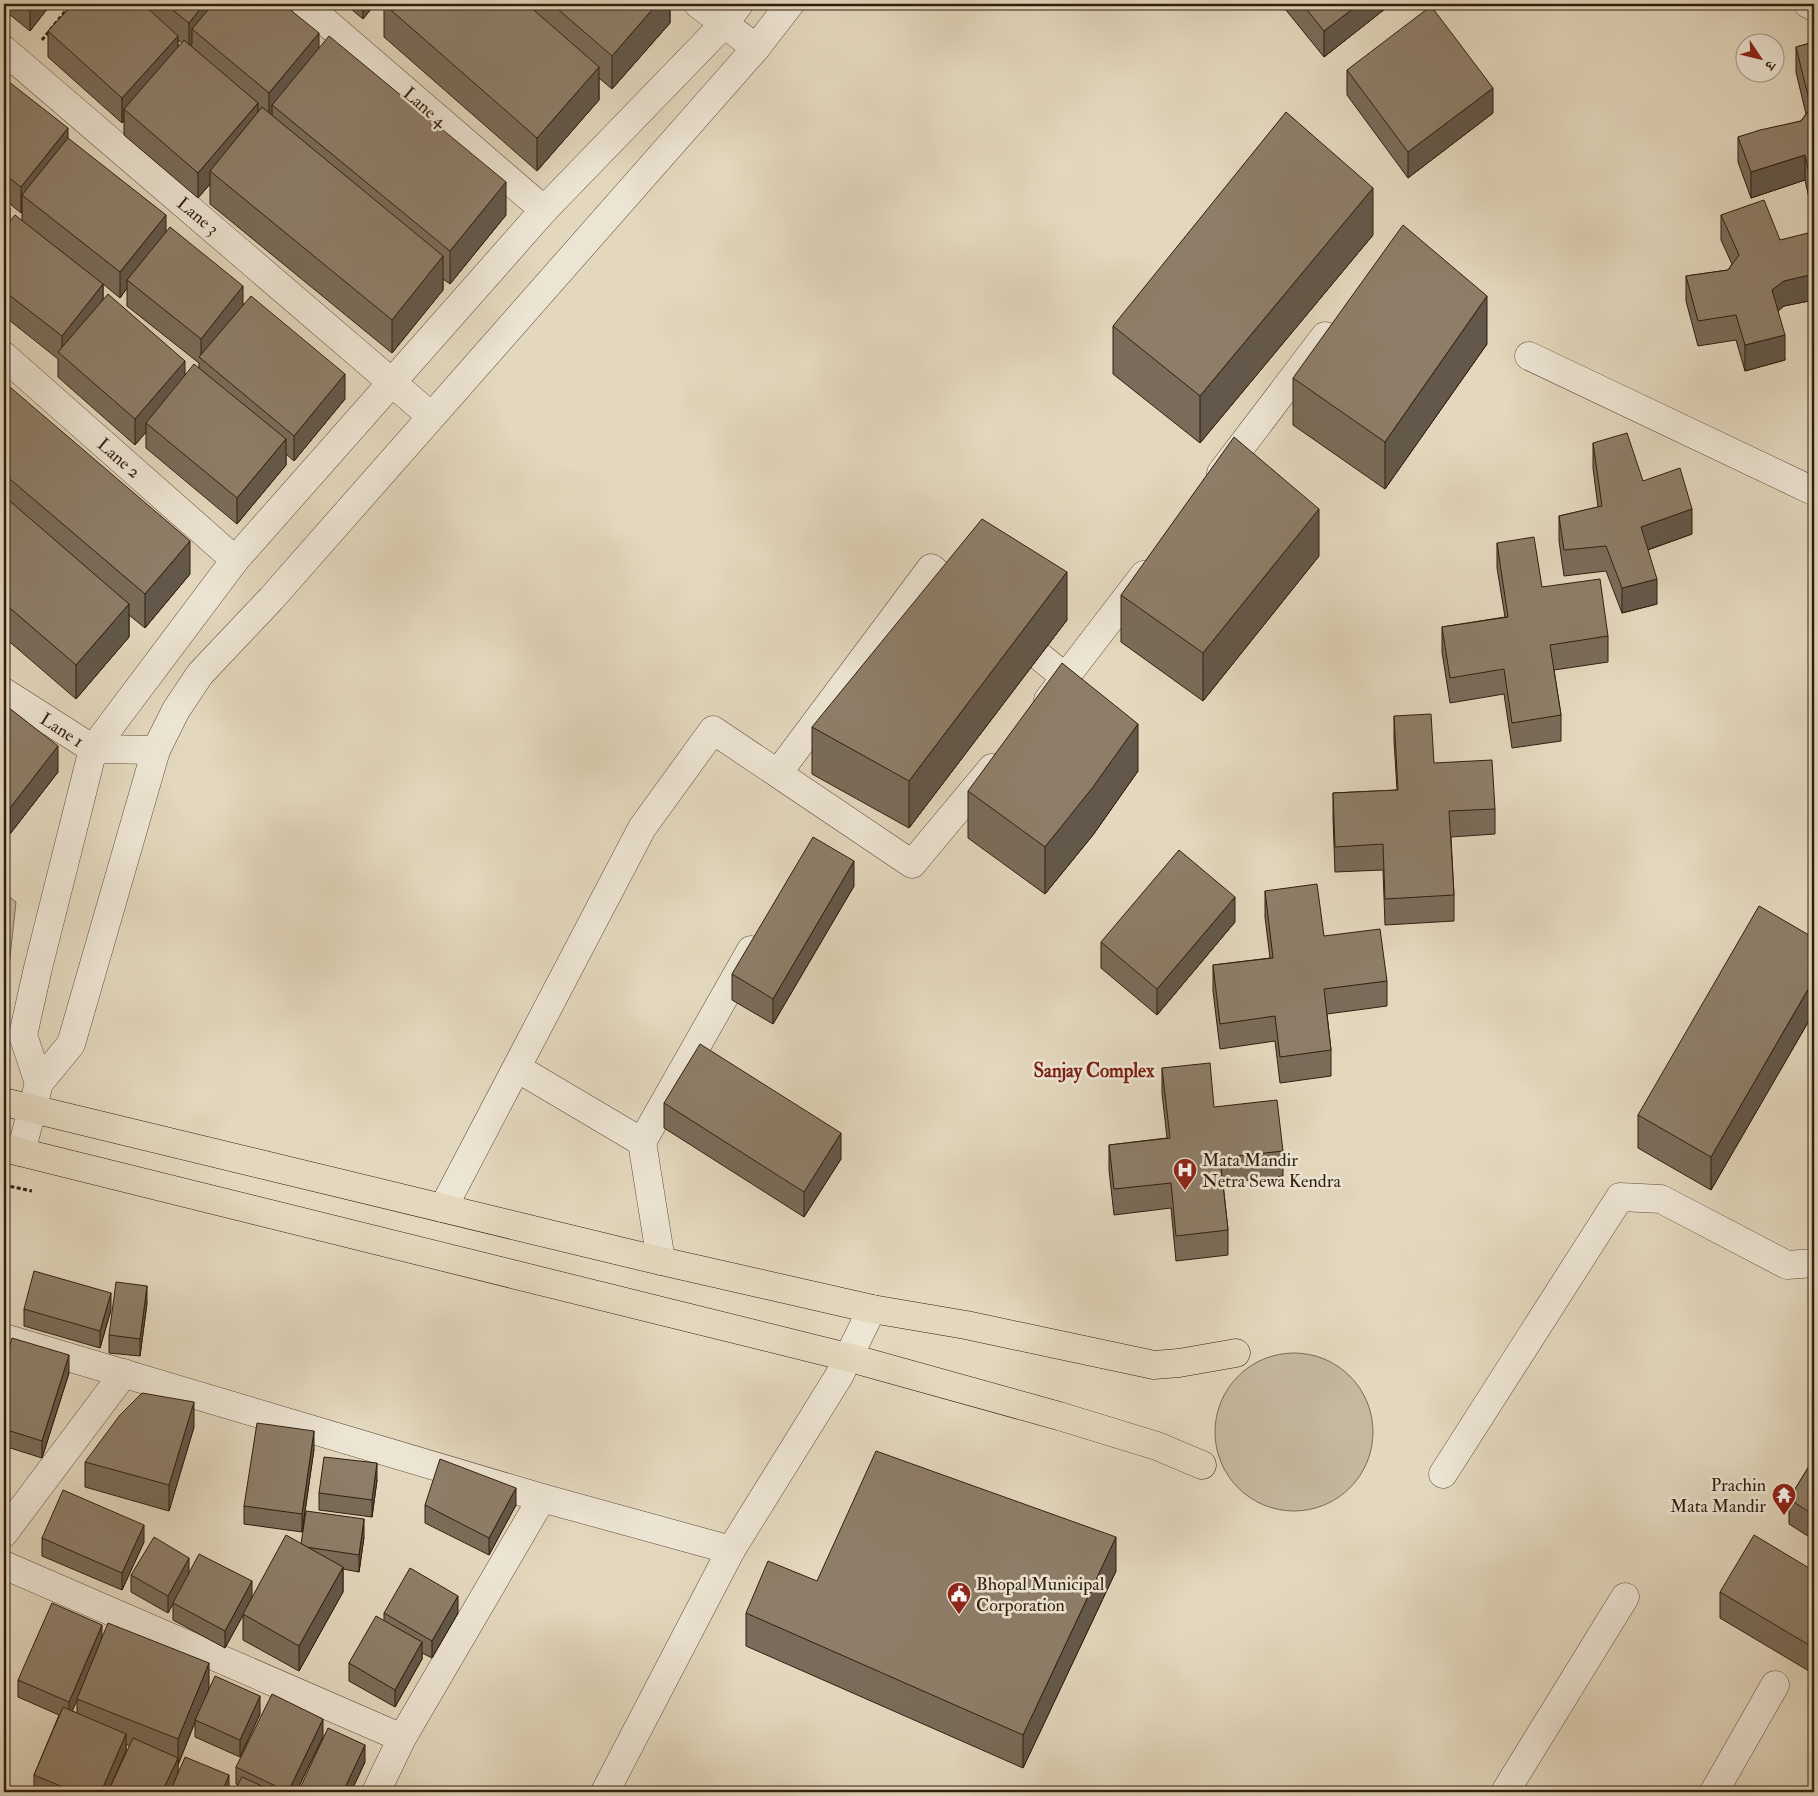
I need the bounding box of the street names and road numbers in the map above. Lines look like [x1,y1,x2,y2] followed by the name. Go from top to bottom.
[398,82,452,134] street label: Lane 4
[172,192,223,241] street label: Lane 3
[92,433,145,484] street label: Lane 2
[36,708,88,753] street label: Lane 1

